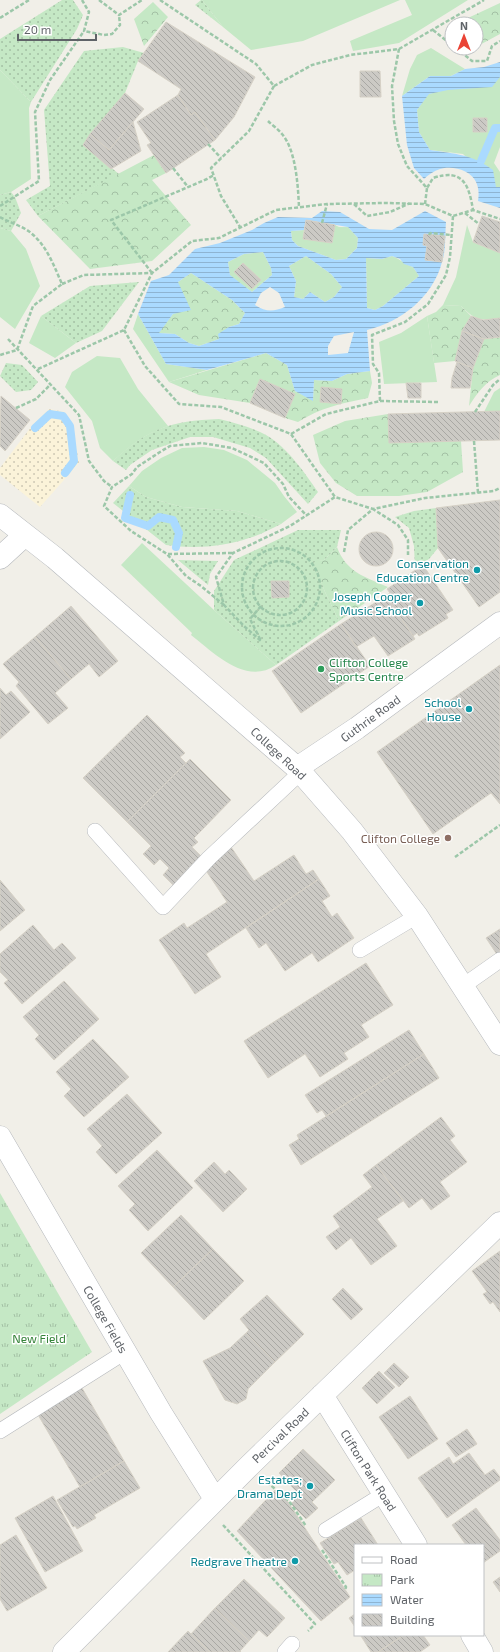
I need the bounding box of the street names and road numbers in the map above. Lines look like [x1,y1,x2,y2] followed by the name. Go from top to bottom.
[337,692,403,744] street label: Guthrie Road
[248,724,310,782] street label: College Road
[81,1283,131,1355] street label: College Fields
[249,1404,311,1466] street label: Percival Road
[338,1427,400,1513] street label: Clifton Park Road

